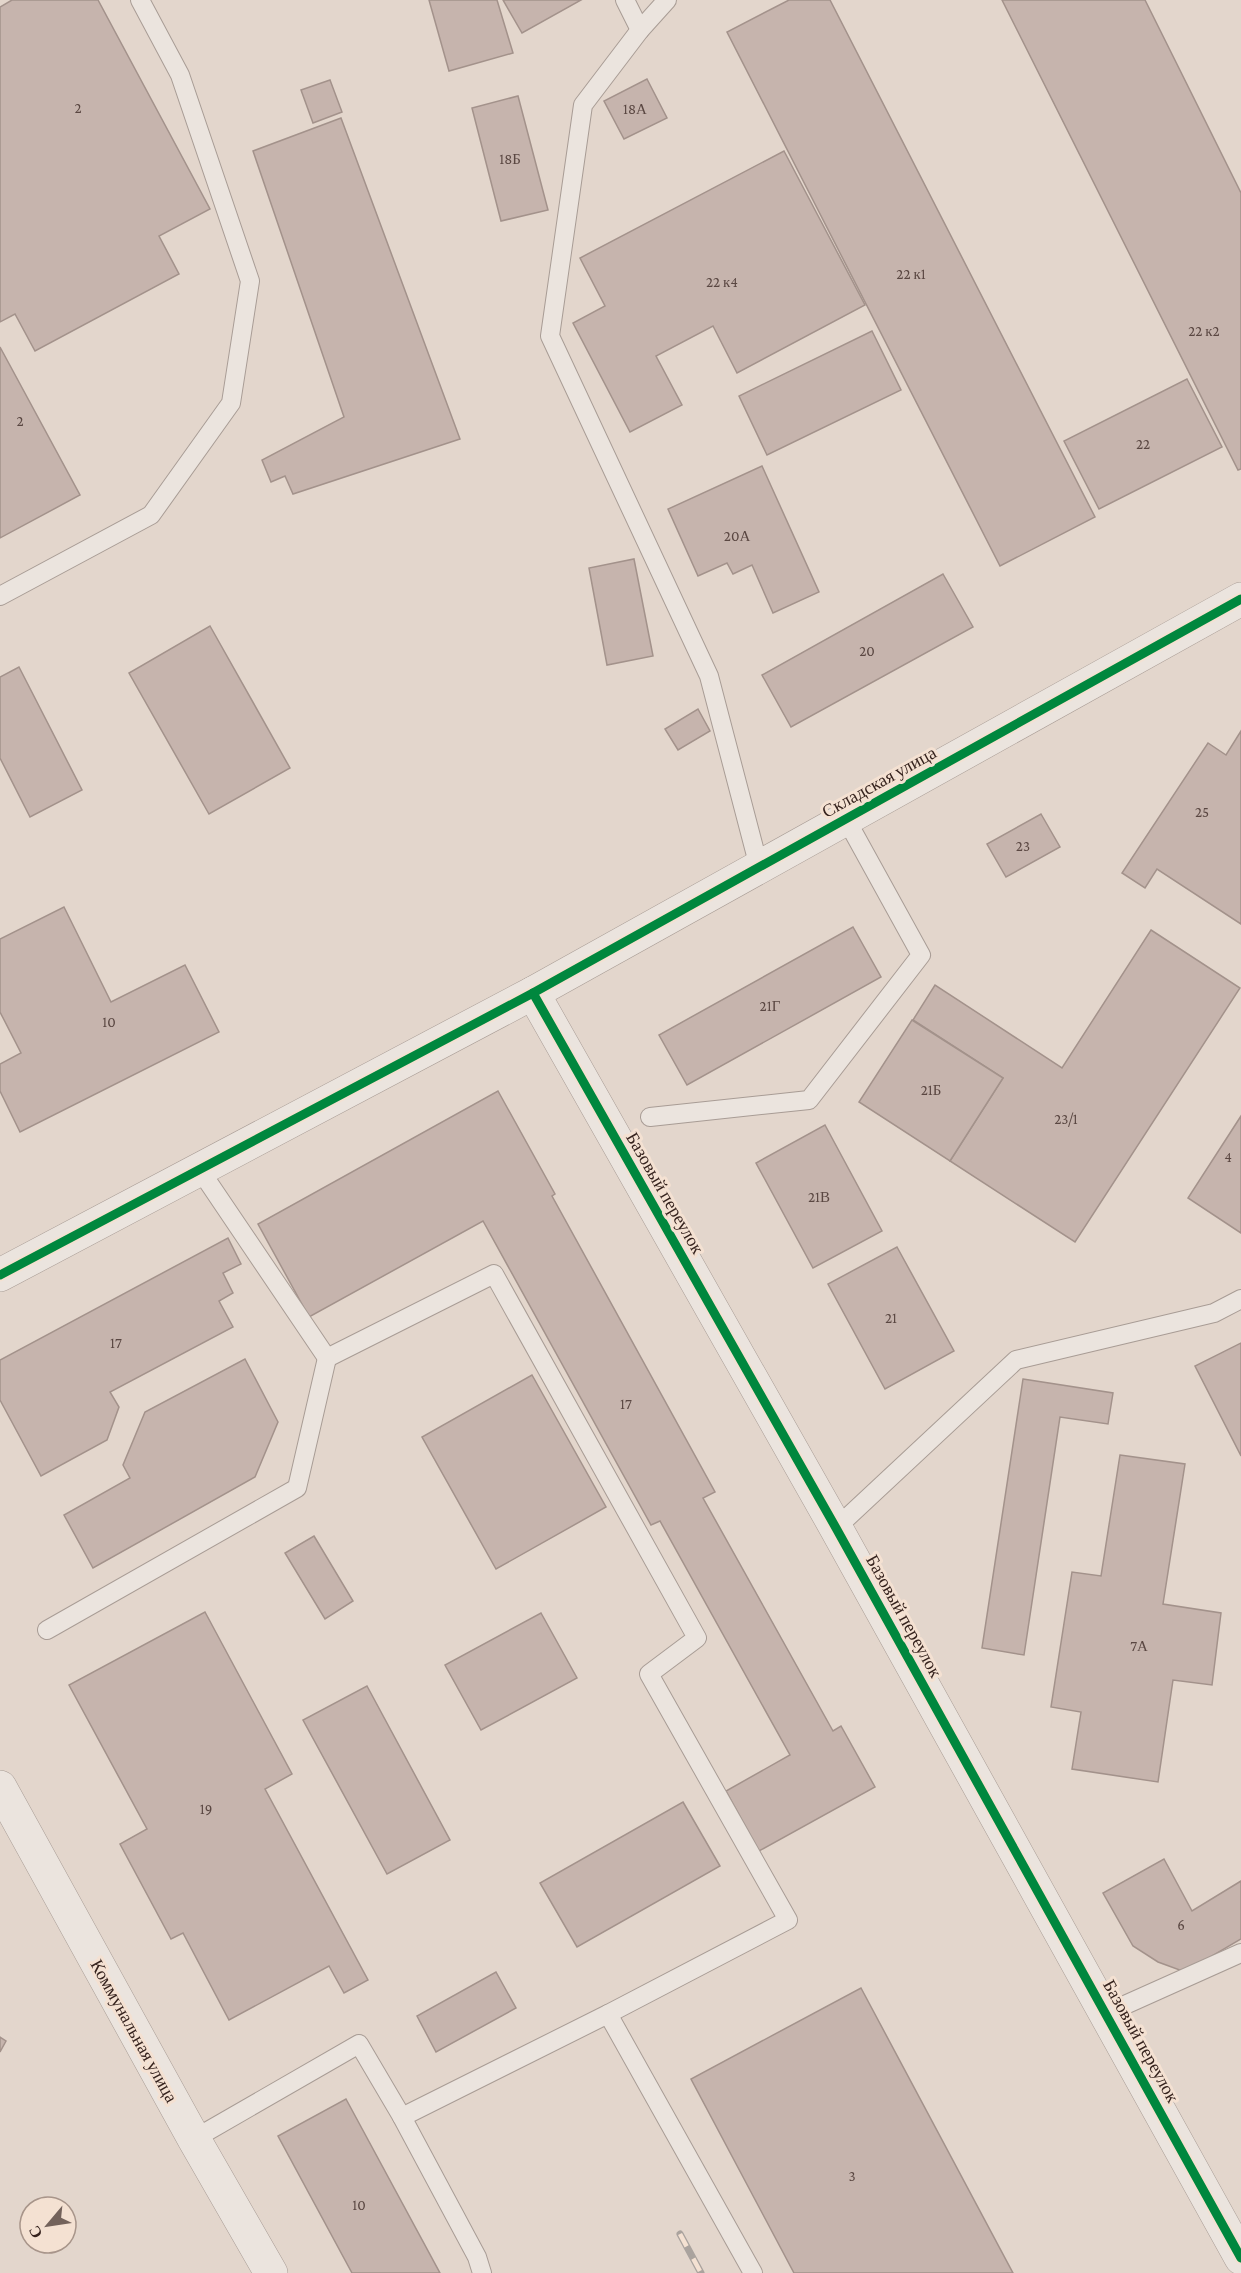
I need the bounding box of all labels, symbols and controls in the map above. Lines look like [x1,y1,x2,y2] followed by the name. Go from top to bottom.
[74,100,82,116] house number: 2
[623,101,647,117] house number: 18А
[499,151,521,167] house number: 18Б
[896,266,926,282] house number: 22 к1
[706,274,738,290] house number: 22 к4
[1188,323,1220,339] house number: 22 к2
[16,413,24,429] house number: 2
[1136,436,1150,452] house number: 22
[724,528,750,544] house number: 20А
[859,643,875,659] house number: 20
[818,742,940,822] street label: Складская улица
[1195,804,1209,820] house number: 25
[1016,838,1030,854] house number: 23
[760,998,781,1014] house number: 21Г
[102,1014,116,1030] house number: 10
[921,1082,941,1098] house number: 21Б
[1054,1111,1078,1127] house number: 23/1
[622,1129,708,1258] street label: Базовый переулок
[1224,1149,1232,1165] house number: 4
[808,1189,830,1205] house number: 21В
[885,1310,897,1326] house number: 21
[110,1335,122,1351] house number: 17
[620,1396,632,1412] house number: 17
[862,1551,946,1681] street label: Базовый переулок
[1130,1638,1148,1654] house number: 7А
[200,1801,212,1817] house number: 19
[1177,1917,1185,1933] house number: 6
[86,1956,182,2106] street label: Коммунальная улица
[1099,1976,1183,2106] street label: Базовый переулок
[848,2168,856,2184] house number: 3
[18,2195,78,2255] north arrow
[352,2197,366,2213] house number: 10
[25,2223,46,2241] text: С

